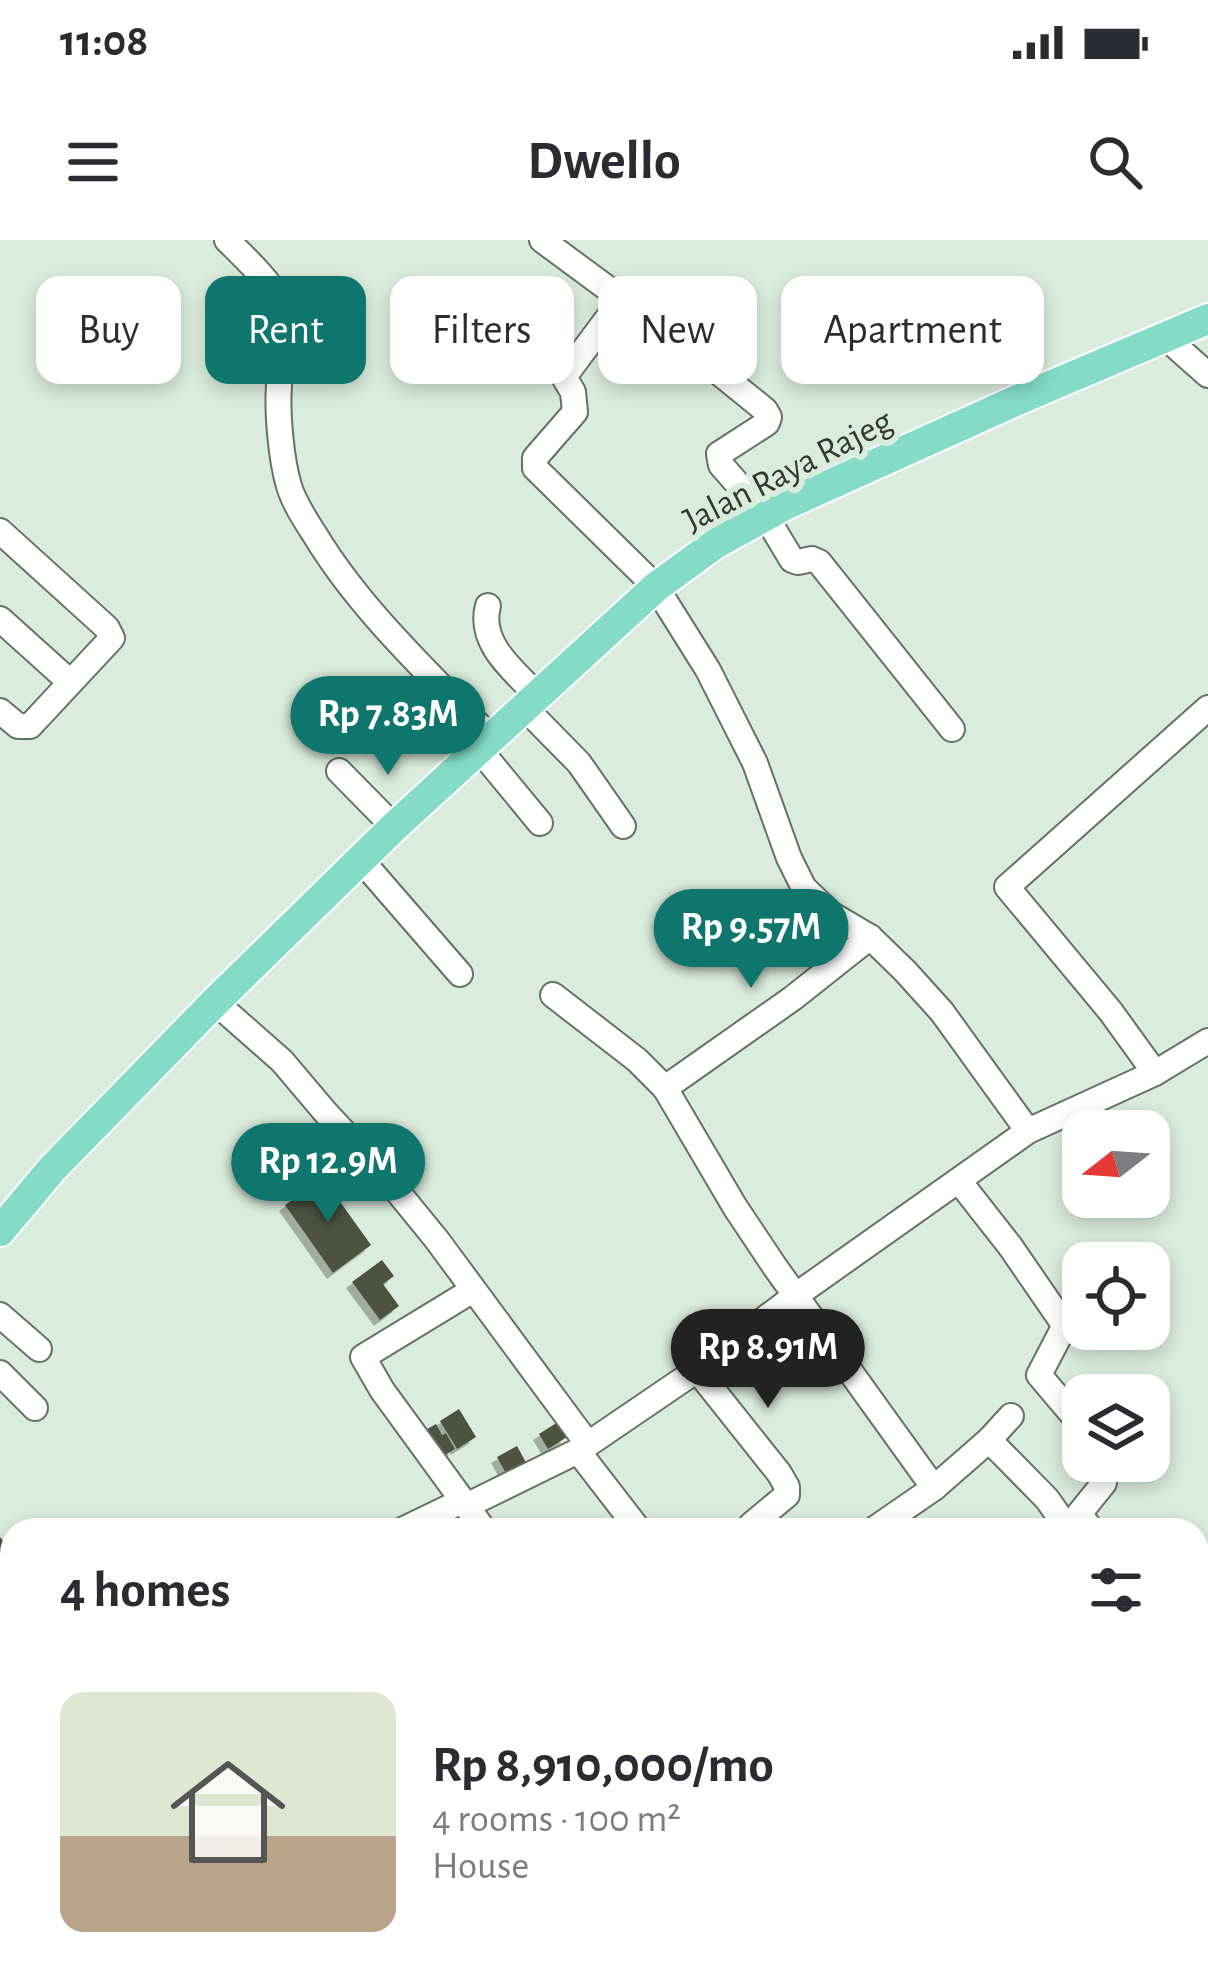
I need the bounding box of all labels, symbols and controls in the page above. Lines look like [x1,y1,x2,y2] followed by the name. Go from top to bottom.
[60,19,148,64] text: 11:08
[60,129,126,195] icon: menu
[1082,129,1148,195] icon: search
[527,135,681,189] text: Dwello
[36,276,181,384] chip: Buy
[205,276,366,384] chip: Rent
[390,276,574,384] chip: Filters
[598,276,757,384] chip: New
[781,276,1044,384] chip: Apartment
[678,403,898,539] street label: Jalan Raya Rajeg
[264,676,512,778] pin: Rp 7.83M
[317,695,459,734] text: Rp 7.83M
[627,889,875,991] pin: Rp 9.57M
[681,908,821,947] text: Rp 9.57M
[1062,1110,1170,1218] north arrow
[1062,1110,1170,1482] map controls
[204,1123,452,1225] pin: Rp 12.9M
[258,1142,398,1181] text: Rp 12.9M
[1062,1242,1170,1350] button: locate
[644,1309,892,1411] pin: Rp 8.91M
[698,1328,838,1367] text: Rp 8.91M
[1062,1374,1170,1482] button: layers
[1083,1557,1149,1623] icon: filters
[60,1565,230,1616] text: 4 homes
[156,1740,300,1884] icon: home
[432,1740,774,1791] text: Rp 8,910,000/mo
[432,1800,681,1839] text: 4 rooms · 100 m²
[432,1847,529,1886] text: House

